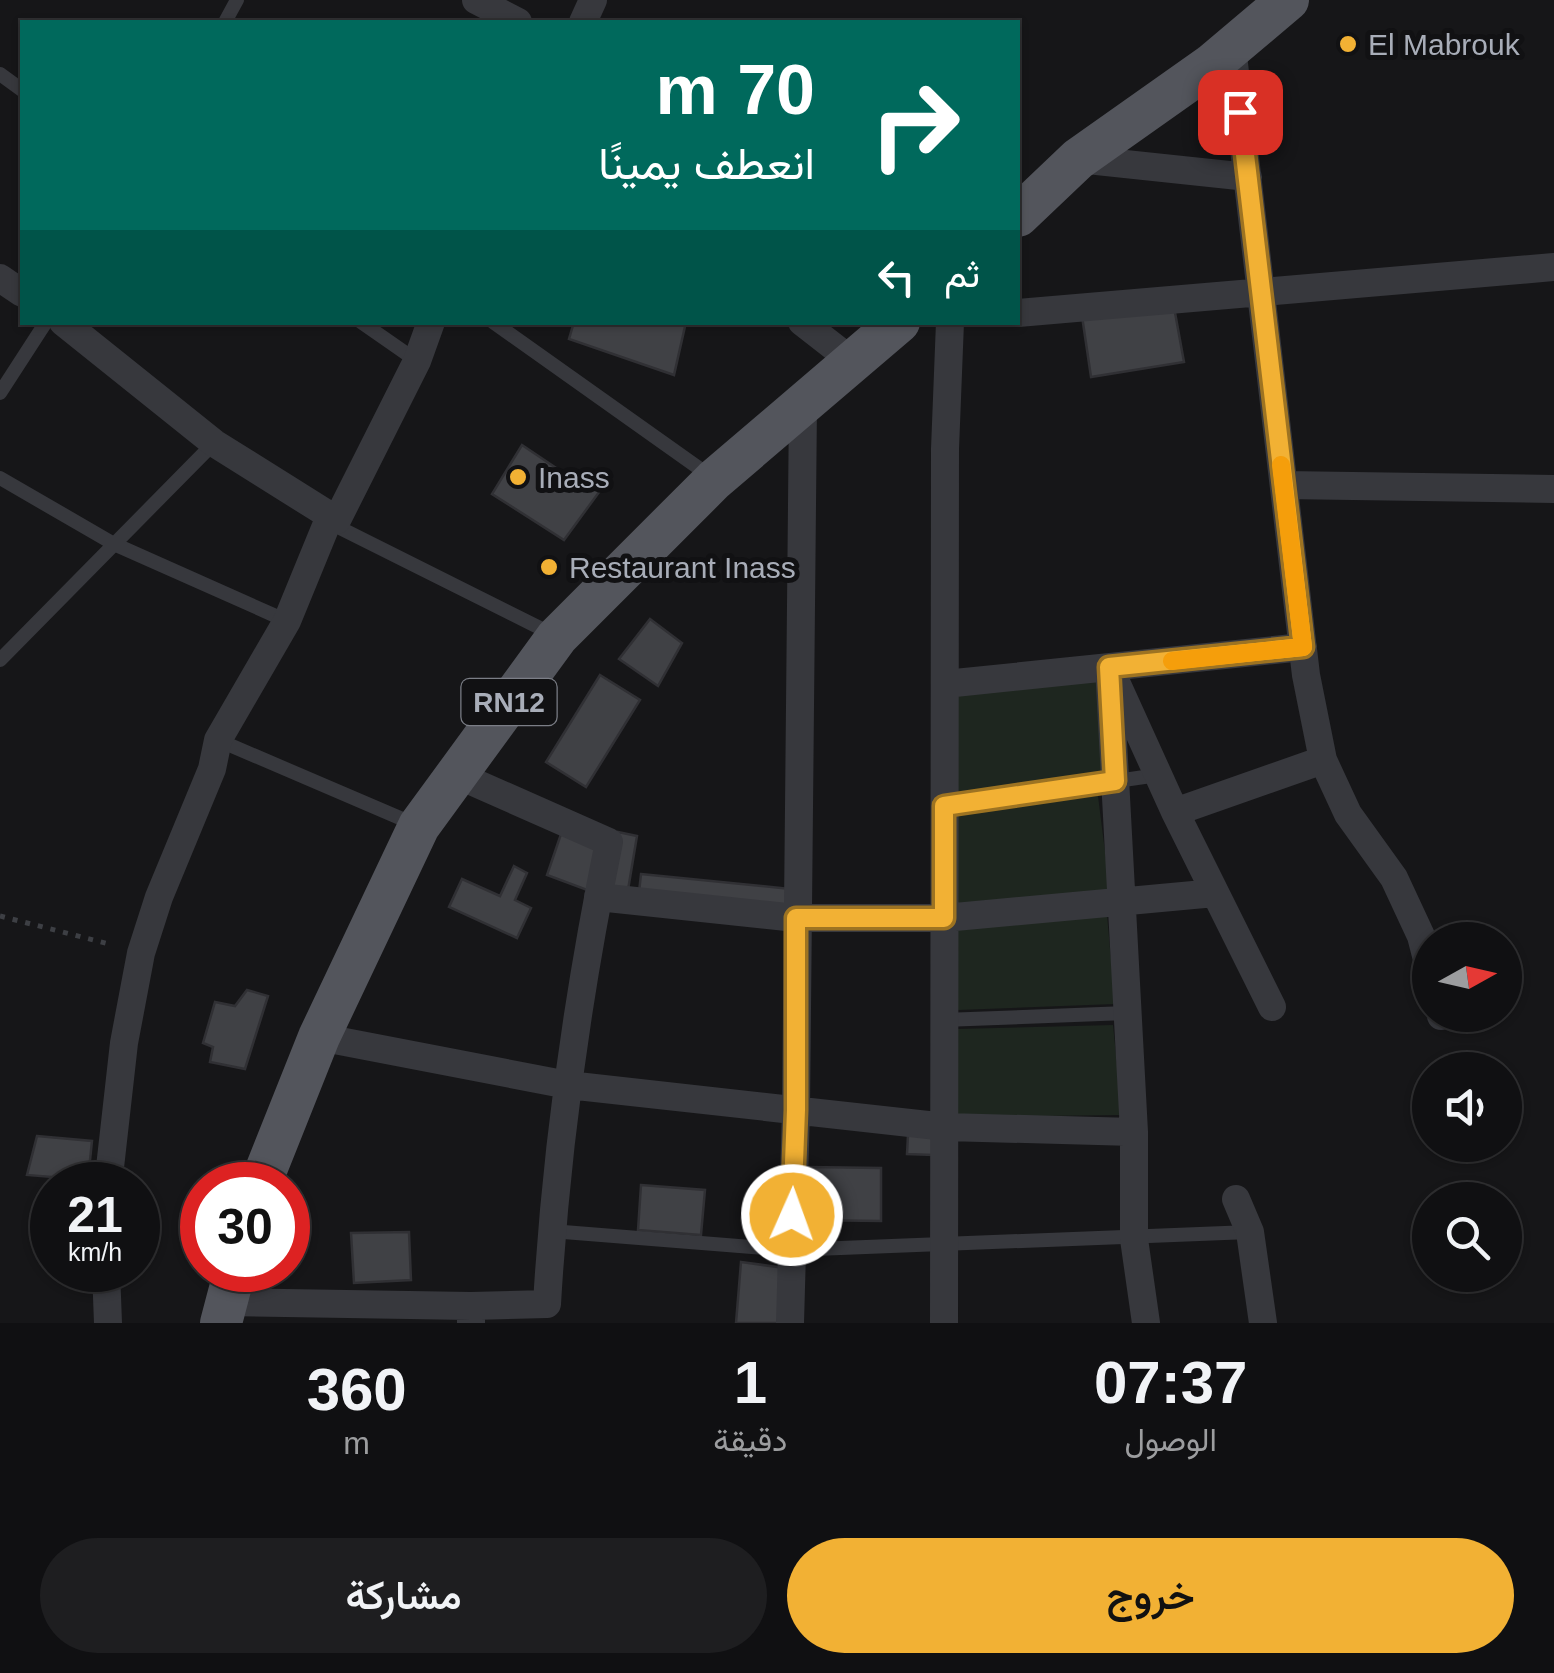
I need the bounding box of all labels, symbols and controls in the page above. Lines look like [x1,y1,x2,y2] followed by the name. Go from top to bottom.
[1368,28,1521,61] place label: El Mabrouk
[1337,33,1359,55] marker: El Mabrouk
[655,51,815,129] text: 70 m
[850,60,980,190] icon: right
[1198,70,1283,155] pin
[1213,85,1268,140] icon: arrive
[598,138,815,189] text: انعطف يمينًا
[869,250,924,305] icon: left
[944,253,980,295] text: ثم
[538,461,610,494] place label: Inass
[507,466,529,488] marker: Inass
[569,551,796,584] place label: Restaurant Inass
[538,556,560,578] marker: Restaurant Inass
[462,679,556,725] road number: RN12
[1412,922,1522,1032] north arrow
[1412,922,1522,1292] map controls
[1412,1052,1522,1162] button: sound
[180,1162,310,1292] speed limit sign: 30
[740,1163,844,1267] position arrow
[1412,1182,1522,1292] button: search
[67,1187,123,1243] text: 21
[68,1238,122,1266] text: km/h
[734,1349,767,1416] text: 1
[1094,1349,1247,1416] text: 07:37
[307,1356,407,1423] text: 360
[713,1422,787,1458] text: دقيقة
[1125,1422,1217,1458] text: الوصول
[343,1425,370,1461] text: m
[40,1538,767,1653] button: مشاركة
[787,1538,1514,1653] button: خروج

